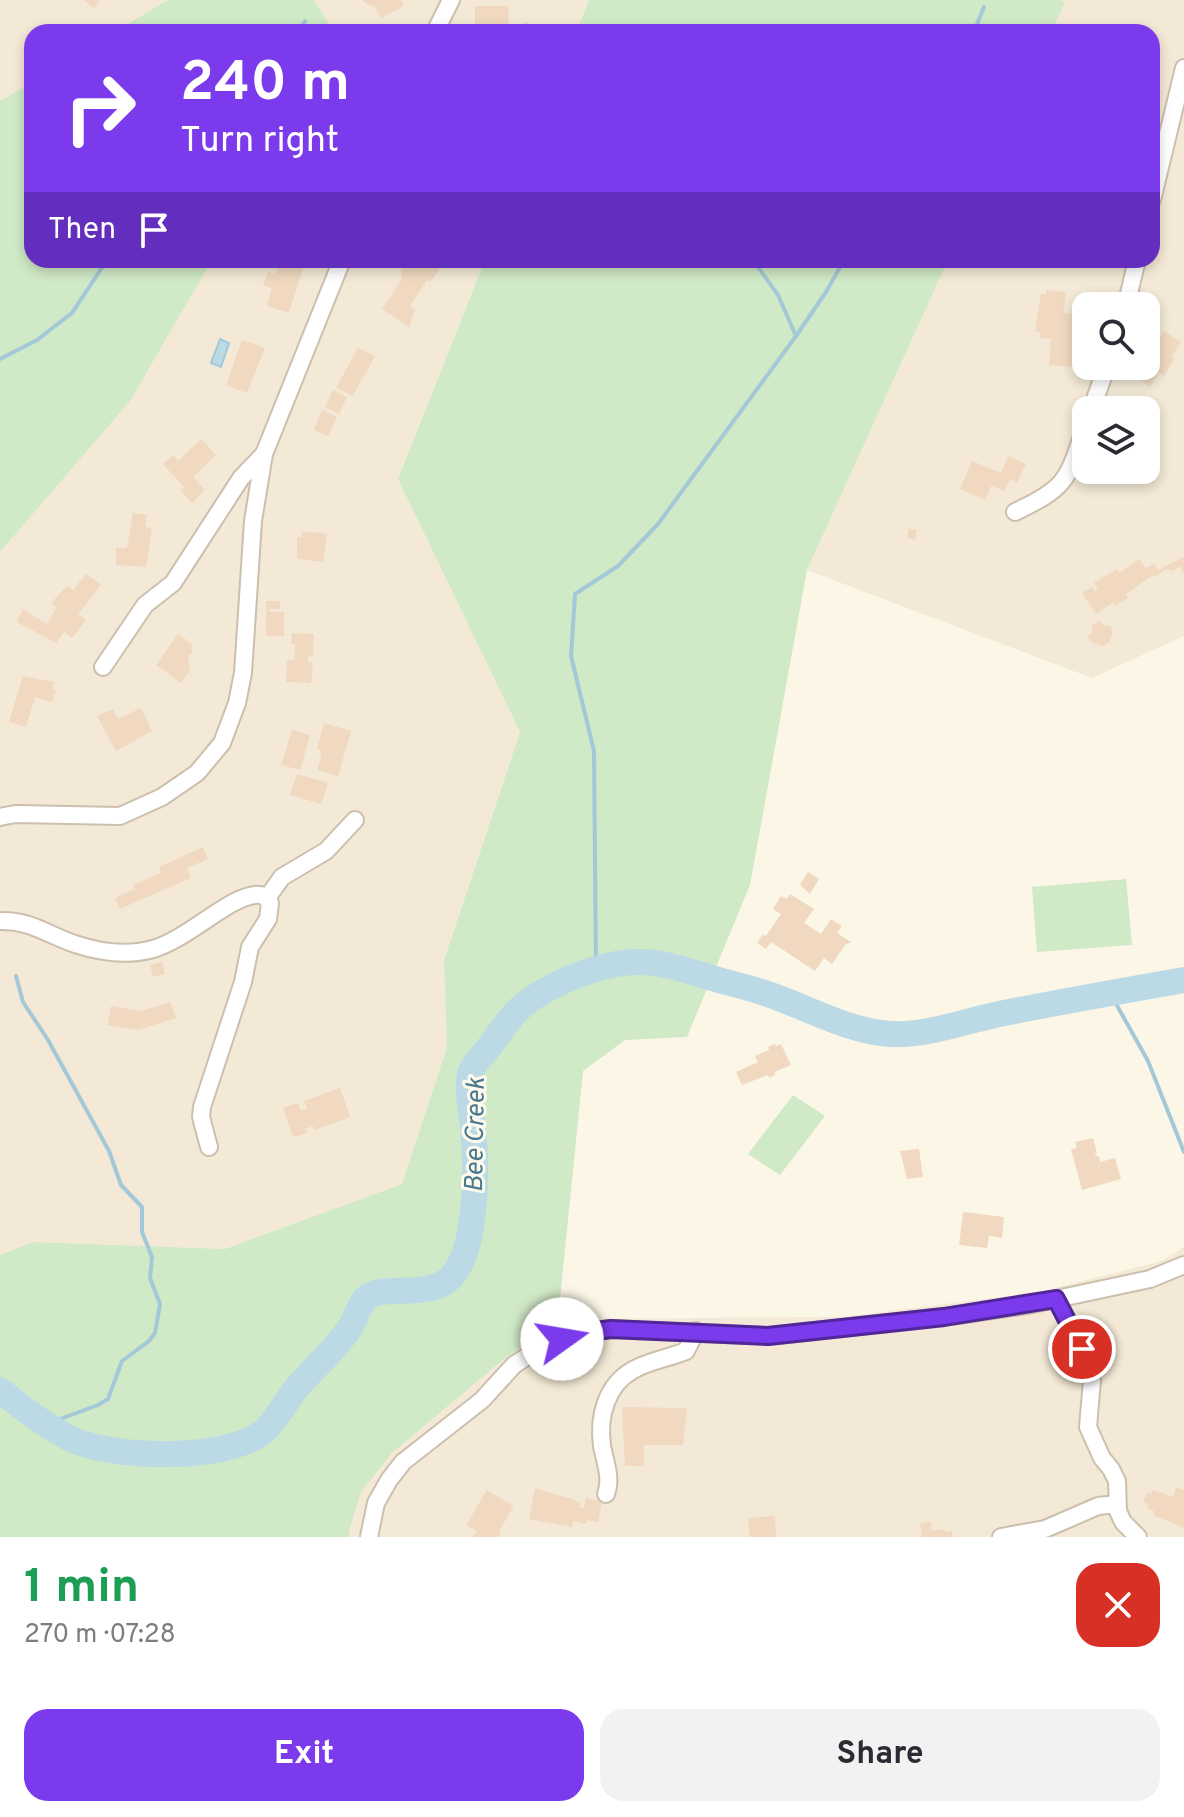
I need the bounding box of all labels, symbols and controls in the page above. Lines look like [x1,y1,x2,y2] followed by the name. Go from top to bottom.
[180,50,350,120] text: 240 m
[48,56,152,160] icon: right
[180,119,339,165] text: Turn right
[132,208,176,252] icon: arrive
[48,212,116,249] text: Then
[1072,292,1160,484] map controls
[1072,292,1160,380] button: search
[1072,396,1160,484] button: layers
[459,1076,494,1193] water label: Bee Creek
[520,1297,604,1381] position arrow
[1048,1315,1116,1383] pin
[1060,1327,1104,1371] icon: arrive
[24,1559,139,1619] text: 1 min
[1076,1563,1160,1647] button: close
[24,1619,176,1652] text: 270 m · 07:28
[24,1709,584,1801] button: Exit
[600,1709,1160,1801] button: Share

